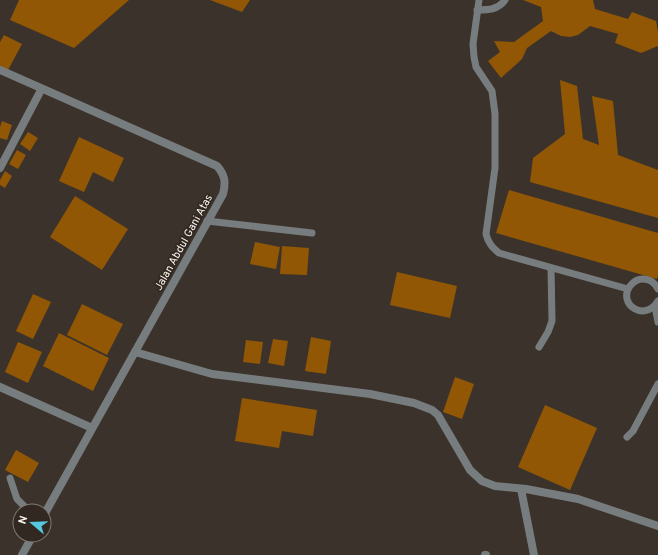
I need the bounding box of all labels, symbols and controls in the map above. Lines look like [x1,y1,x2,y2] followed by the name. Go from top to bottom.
[152,192,216,293] street label: Jalan Abdul Gani Atas
[12,503,52,543] north arrow
[16,514,31,526] text: N

